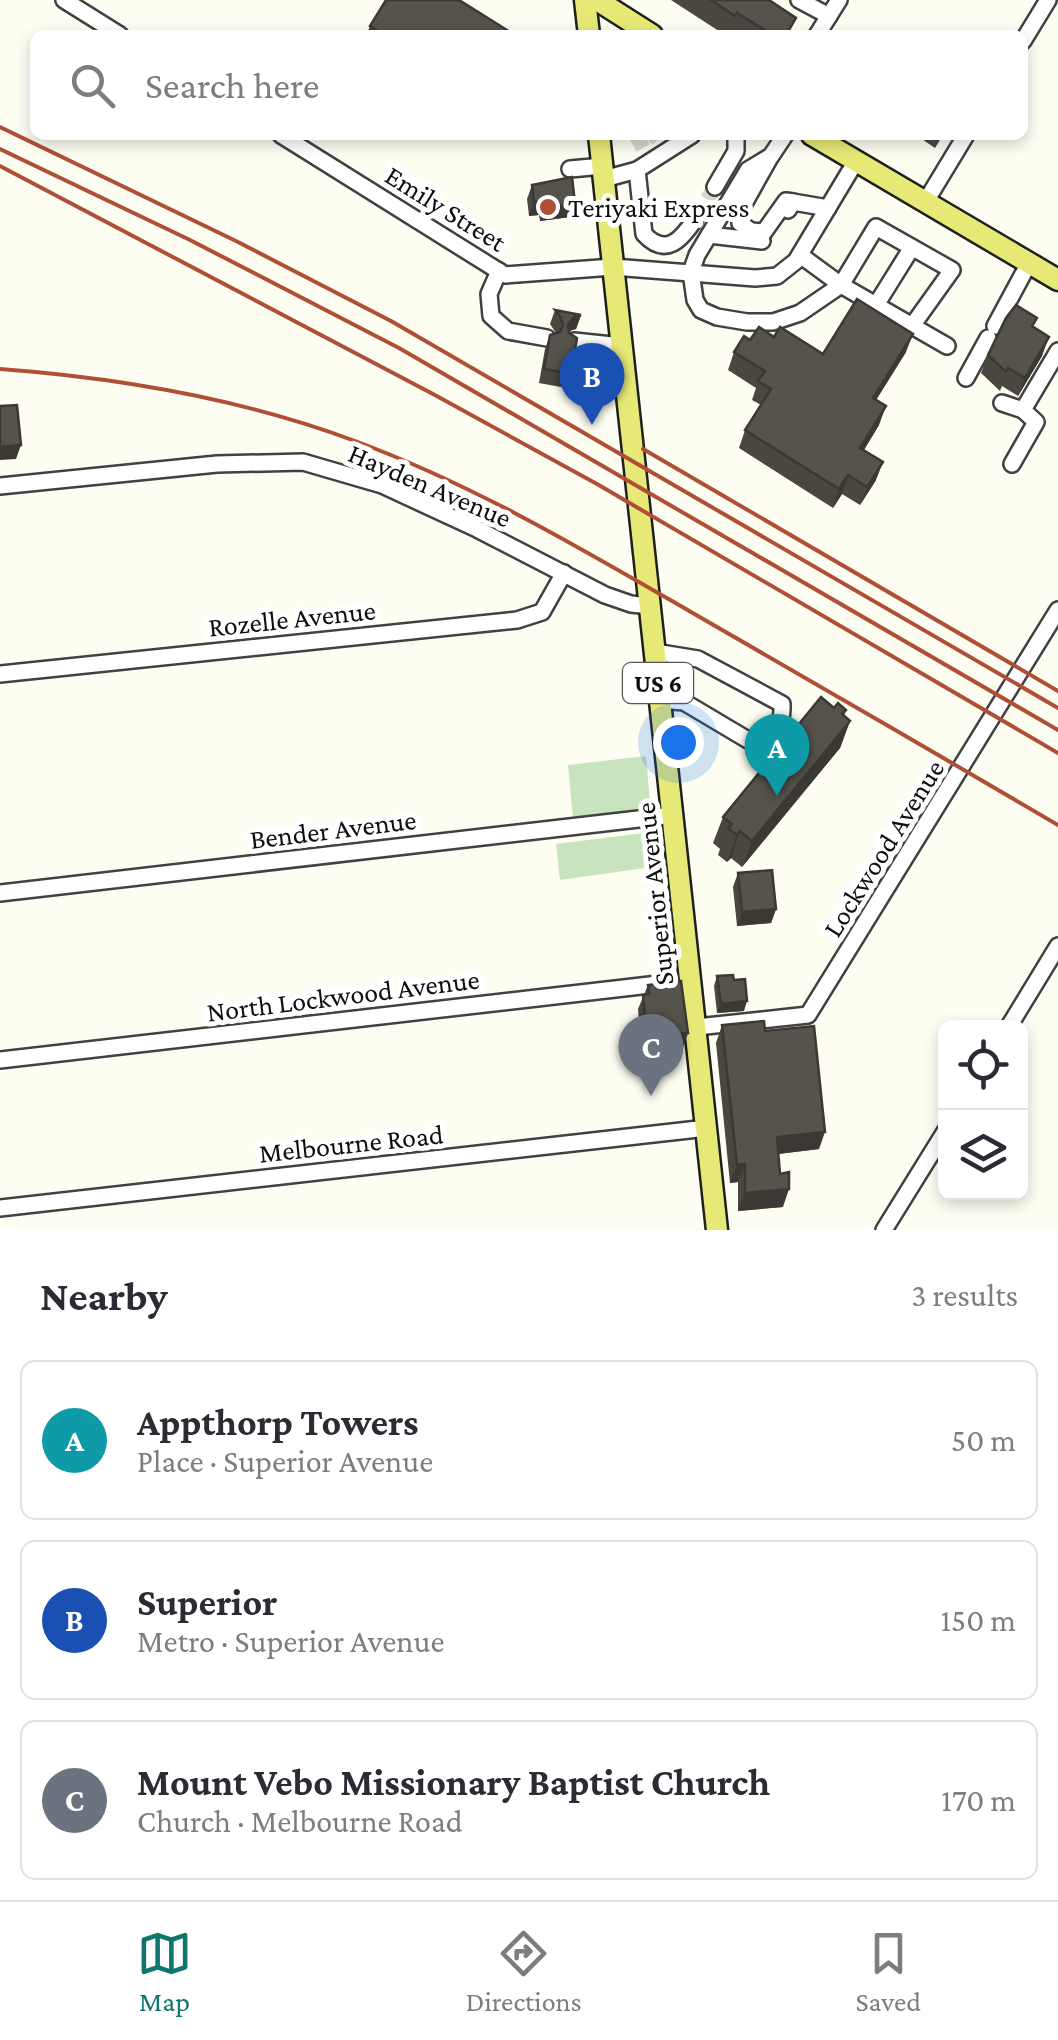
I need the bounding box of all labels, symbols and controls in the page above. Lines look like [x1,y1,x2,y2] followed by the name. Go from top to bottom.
[30,30,1028,140] search box
[65,58,120,113] icon: search
[145,64,319,106] text: Search here
[380,159,512,258] street label: Emily Street
[568,192,750,223] place label: Teriyaki Express
[537,196,559,218] marker: Teriyaki Express
[560,342,624,425] pin: B
[344,437,516,534] street label: Hayden Avenue
[207,594,377,643] street label: Rozelle Avenue
[623,663,693,703] road number: US 6
[744,714,810,796] pin: A
[653,717,704,768] your location
[817,754,950,943] street label: Lockwood Avenue
[629,801,680,987] street label: Superior Avenue
[248,804,418,855] street label: Bender Avenue
[205,963,481,1028] street label: North Lockwood Avenue
[618,1014,684,1096] pin: C
[938,1020,1028,1200] map controls
[938,1020,1028,1110] button: locate
[938,1110,1028,1200] button: layers
[257,1118,445,1169] street label: Melbourne Road
[40,1272,168,1319] text: Nearby
[911,1277,1018,1313] text: 3 results
[137,1401,418,1443] text: Appthorp Towers
[65,1422,84,1458] text: A
[951,1422,1016,1458] text: 50 m
[137,1443,433,1479] text: Place · Superior Avenue
[137,1581,277,1623] text: Superior
[65,1602,84,1638] text: B
[940,1602,1016,1638] text: 150 m
[137,1623,445,1659] text: Metro · Superior Avenue
[137,1761,770,1803] text: Mount Vebo Missionary Baptist Church
[65,1782,84,1818] text: C
[941,1782,1016,1818] text: 170 m
[137,1803,463,1839] text: Church · Melbourne Road
[137,1926,192,2017] tab: Map
[466,1926,582,2017] tab: Directions
[855,1926,921,2017] tab: Saved

